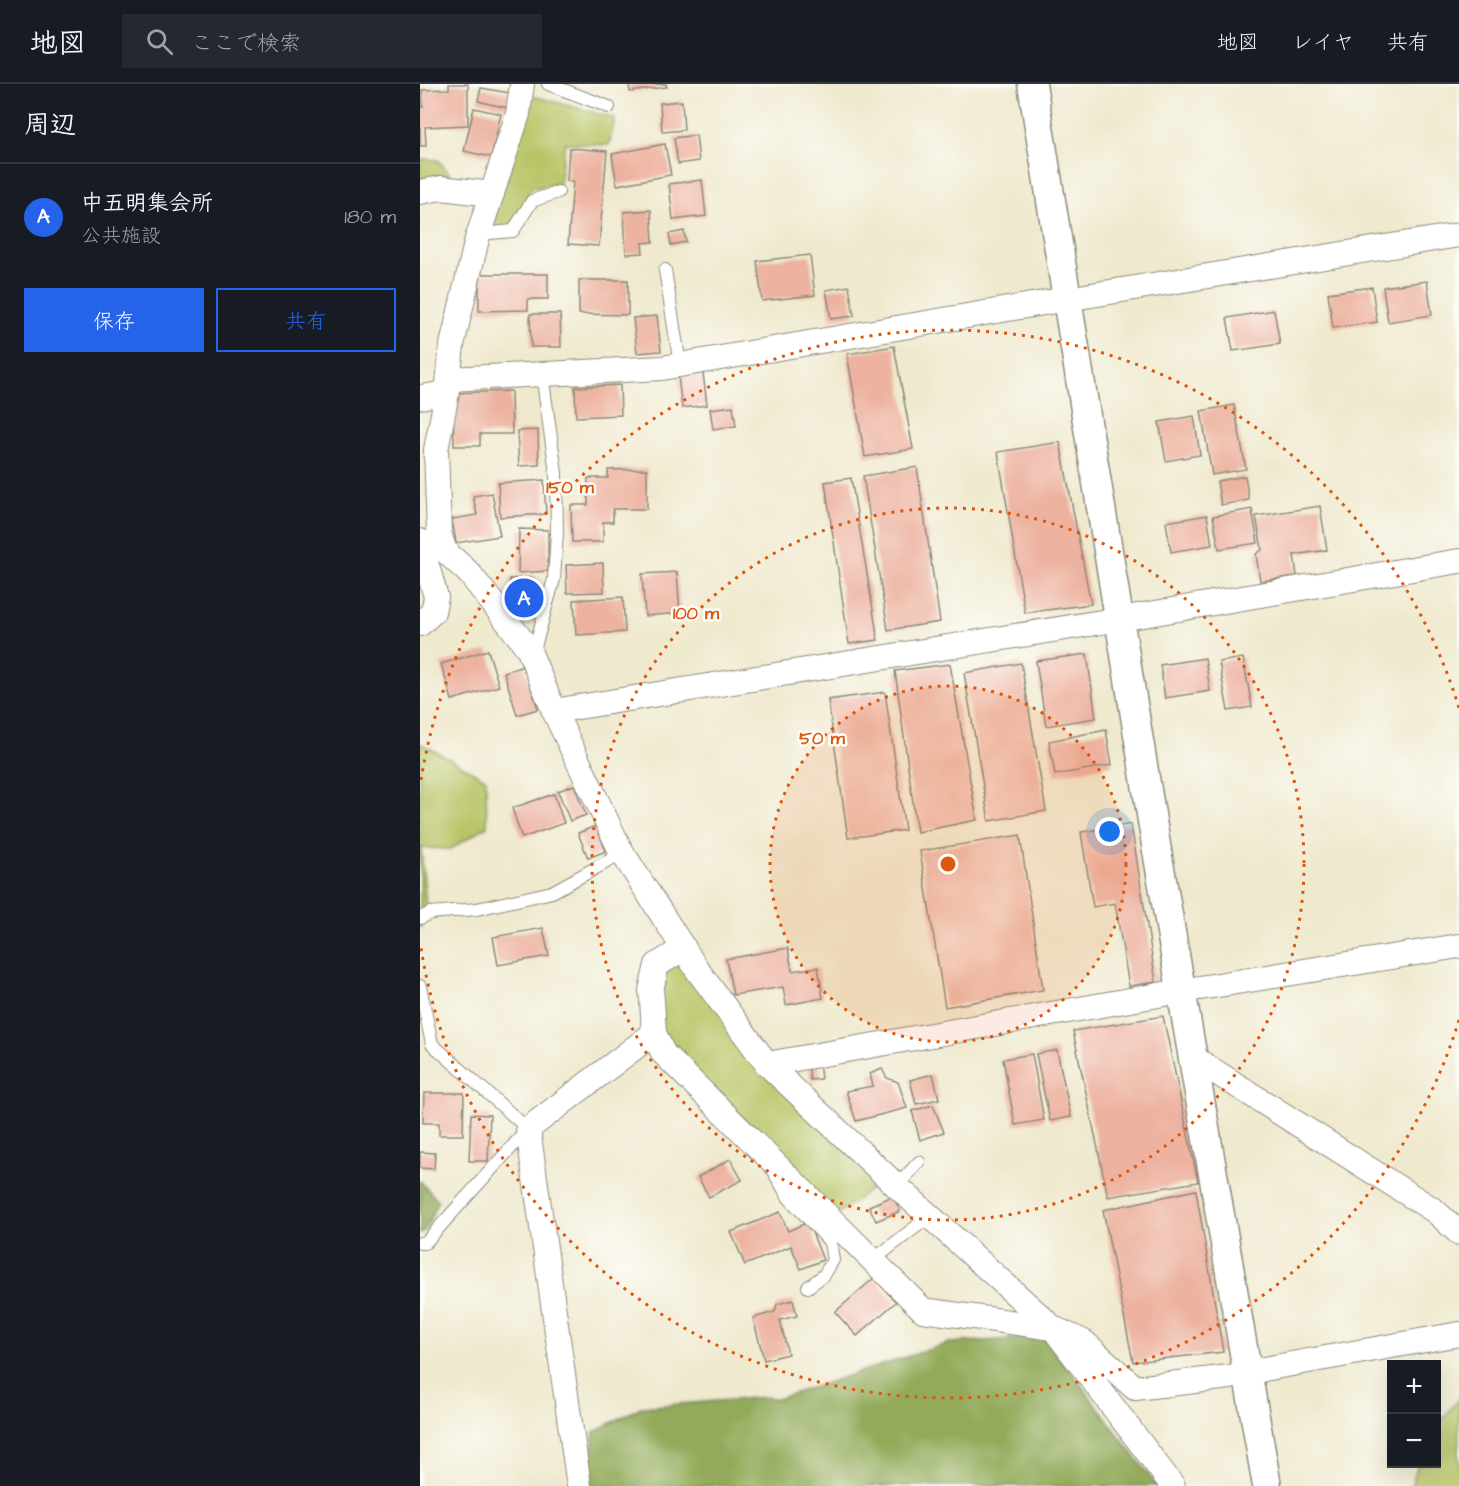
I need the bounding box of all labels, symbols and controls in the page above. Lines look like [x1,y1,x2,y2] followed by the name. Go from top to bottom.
[122,14,542,68] search box
[30,24,86,63] text: 地図
[143,25,176,58] icon: search
[191,28,301,59] text: ここで検索
[1217,28,1259,57] text: 地図
[1292,28,1354,57] text: レイヤ
[1387,28,1429,57] text: 共有
[24,107,76,143] text: 周辺
[81,188,213,219] text: 中五明集会所
[37,203,50,231] text: A
[344,203,396,231] text: 180 m
[81,222,161,250] text: 公共施設
[24,288,204,352] button: 保存
[216,288,396,352] button: 共有
[546,475,595,500] text: 150 m
[504,576,544,620] pin: A
[673,601,720,626] text: 100 m
[799,726,846,751] text: 50 m
[1095,817,1124,846] your location
[938,854,958,874] centre of rings
[1387,1360,1441,1468] map controls
[1387,1360,1441,1414] button: +
[1387,1414,1441,1468] button: −

